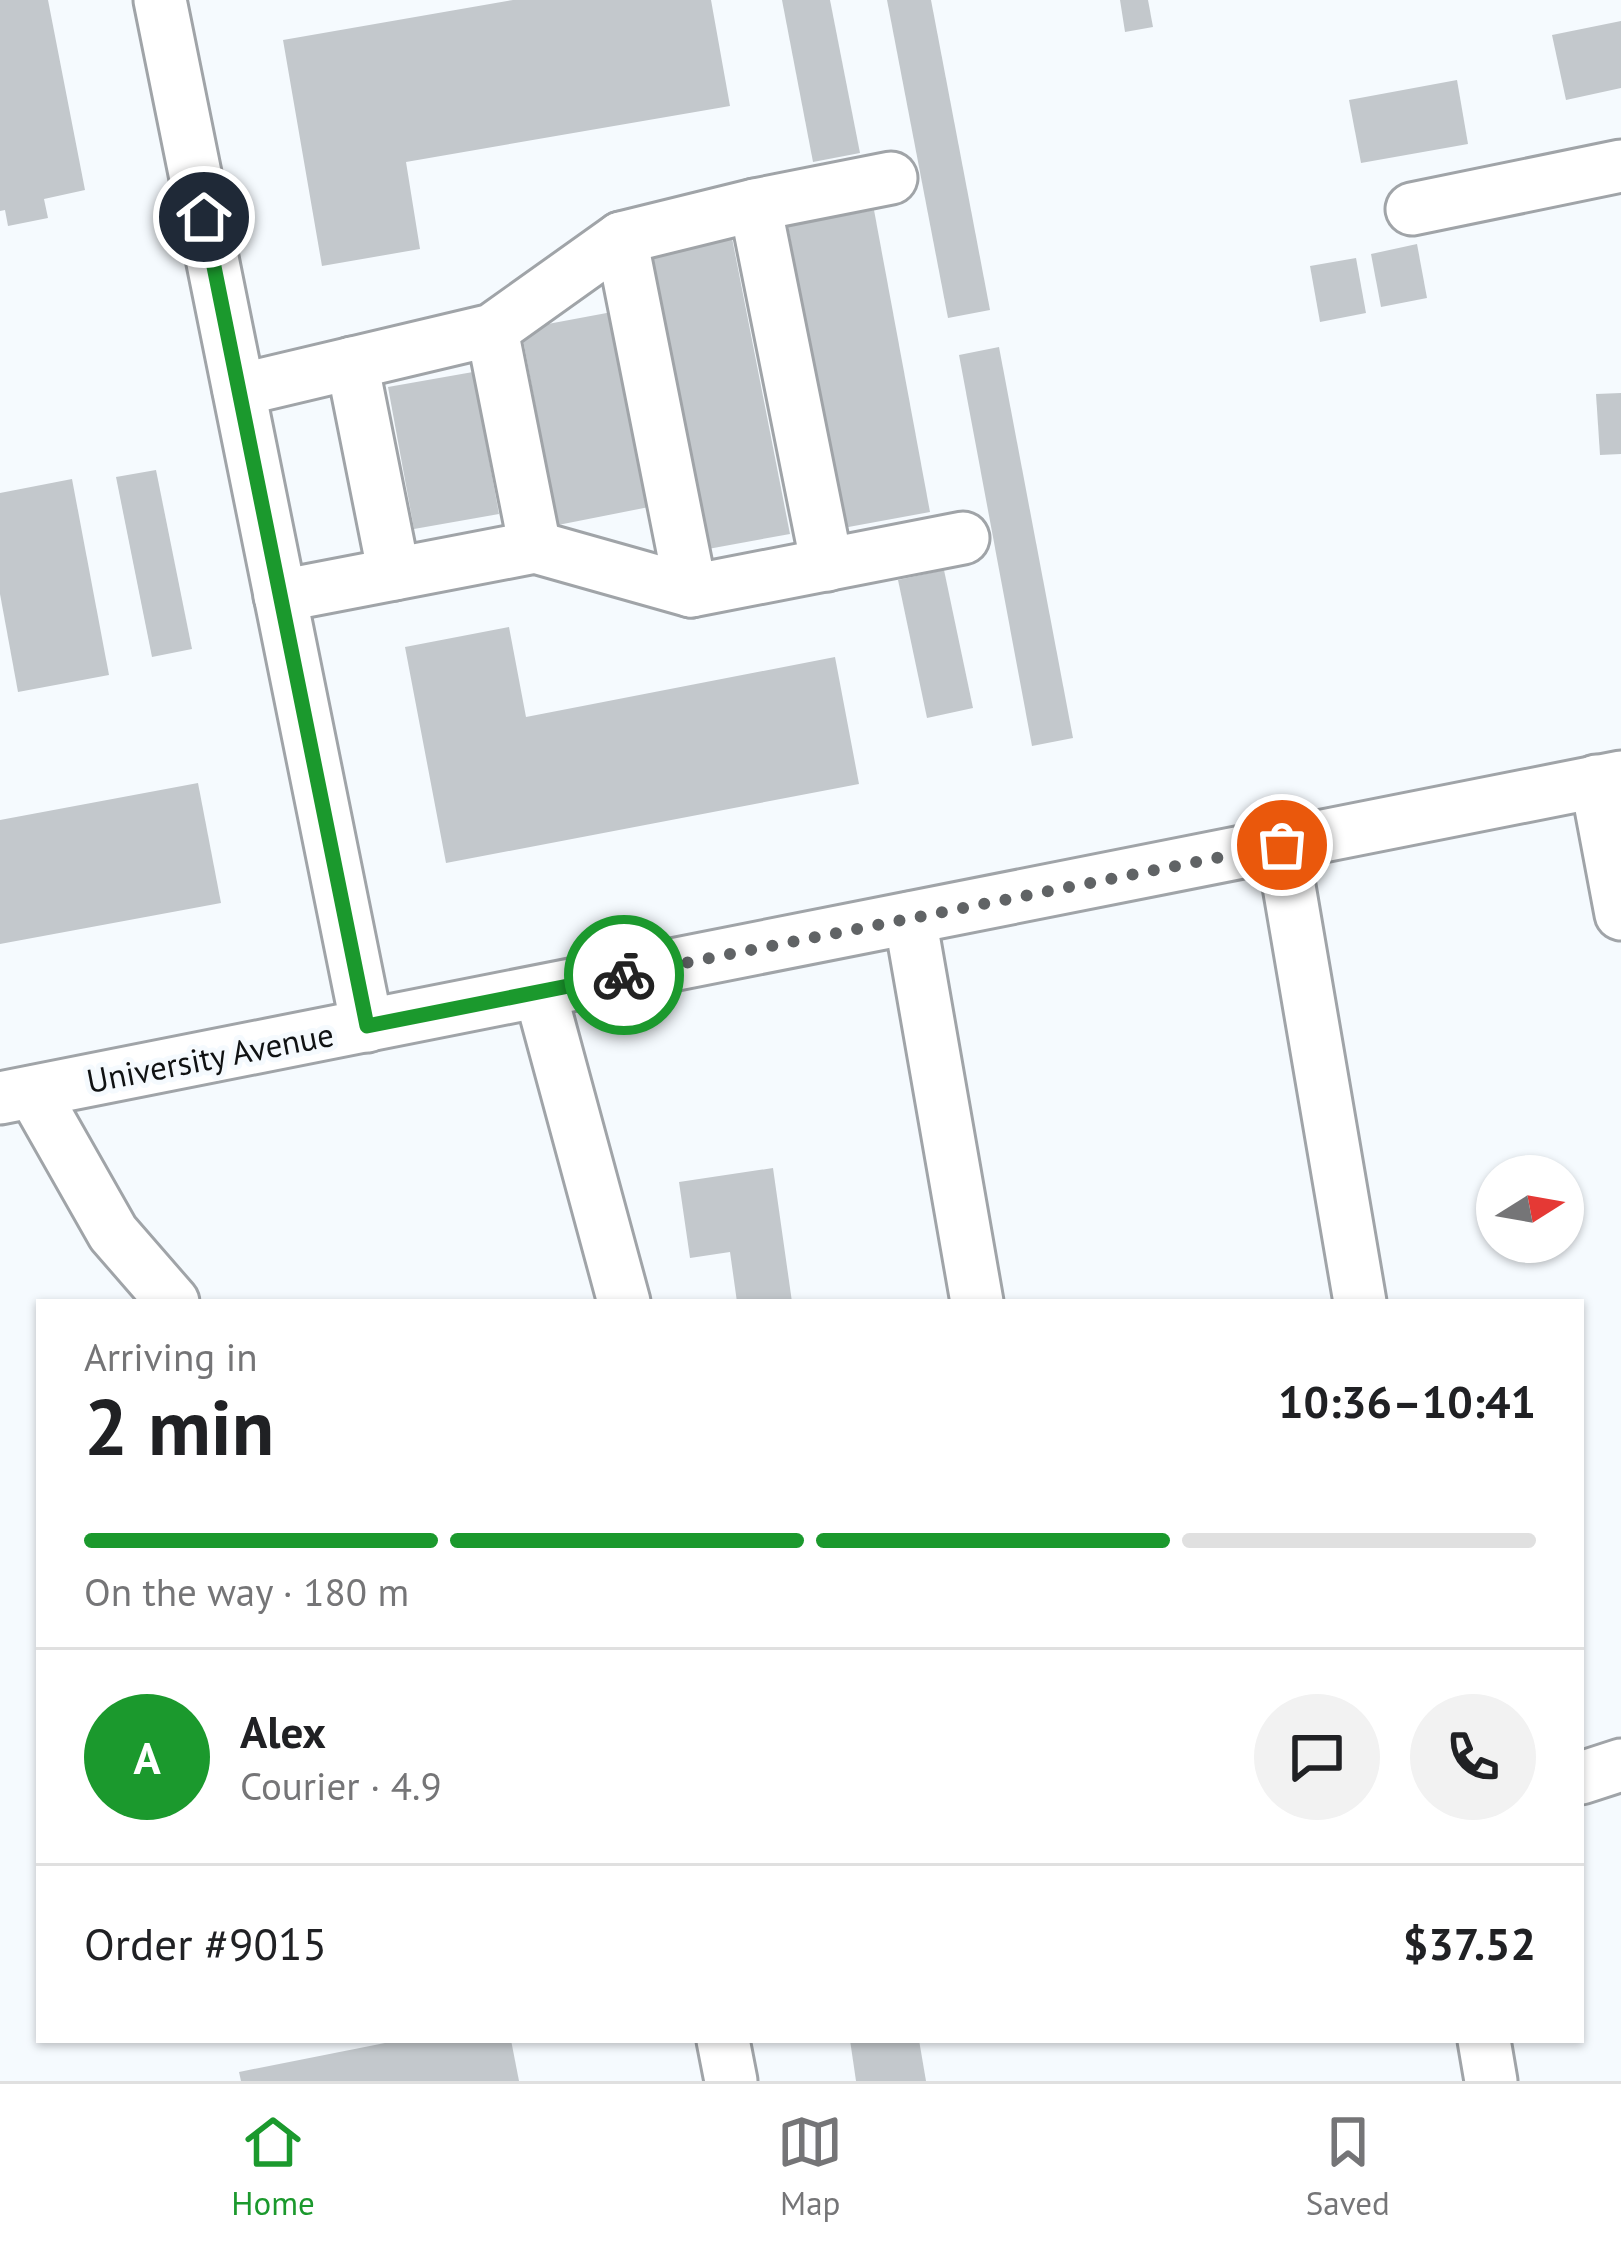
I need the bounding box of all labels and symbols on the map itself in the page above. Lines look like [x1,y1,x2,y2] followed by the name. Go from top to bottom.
[153,166,255,268] pin
[1231,794,1333,896] pin
[564,915,684,1035] courier
[83,1012,337,1102] street label: University Avenue
[1476,1155,1584,1263] north arrow

